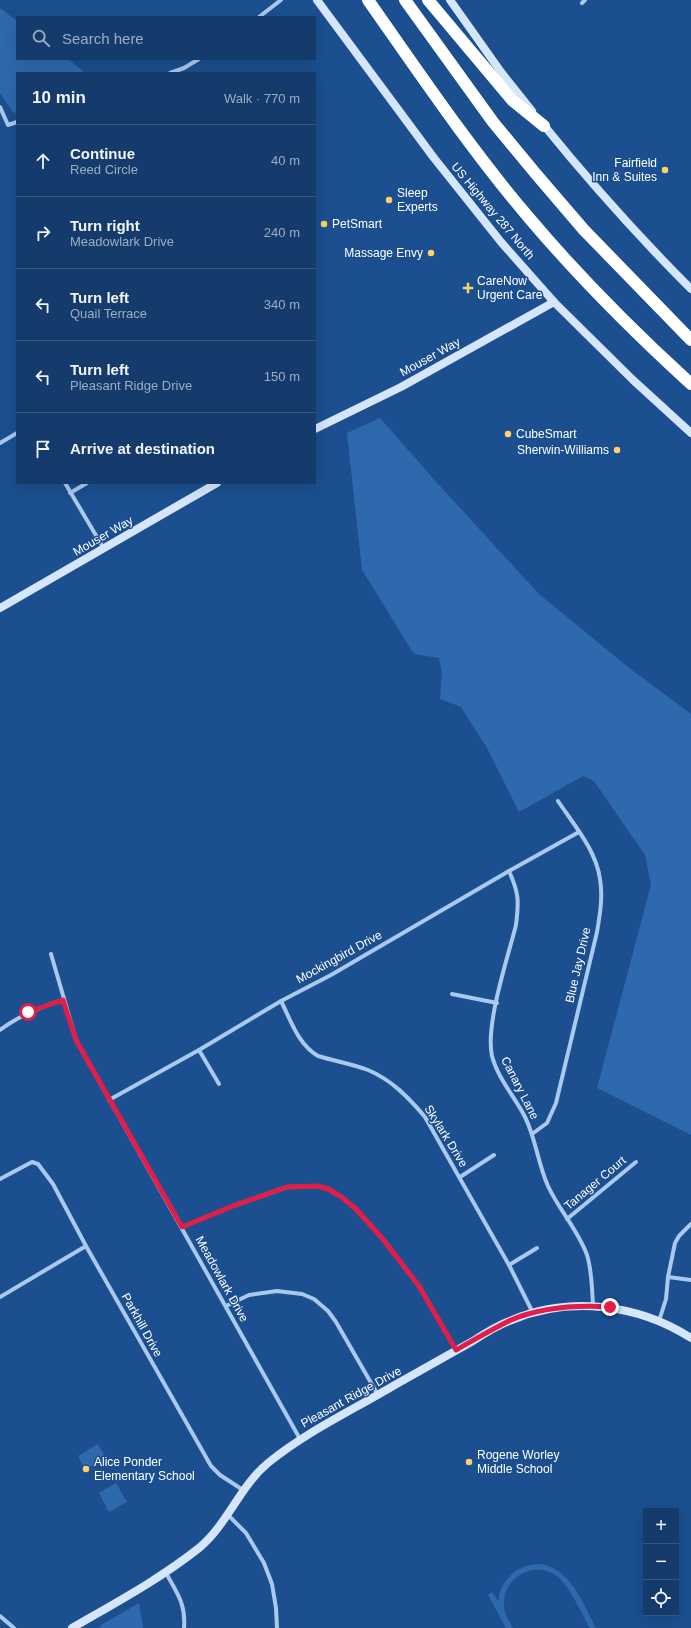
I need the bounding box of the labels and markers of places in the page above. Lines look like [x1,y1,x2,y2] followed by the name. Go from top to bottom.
[592,156,657,184] place label: Fairfield Inn & Suites
[660,165,670,175] marker: Fairfield Inn & Suites
[397,186,438,214] place label: Sleep Experts
[384,195,394,205] marker: Sleep Experts
[332,217,383,231] place label: PetSmart
[319,219,329,229] marker: PetSmart
[344,246,423,260] place label: Massage Envy
[426,248,436,258] marker: Massage Envy
[477,274,543,302] place label: CareNow Urgent Care
[462,282,474,294] marker: CareNow Urgent Care
[516,427,577,441] place label: CubeSmart
[503,429,513,439] marker: CubeSmart
[517,443,609,457] place label: Sherwin-Williams
[612,445,622,455] marker: Sherwin-Williams
[477,1448,560,1476] place label: Rogene Worley Middle School
[94,1455,195,1483] place label: Alice Ponder Elementary School
[464,1457,474,1467] marker: Rogene Worley Middle School
[81,1464,91,1474] marker: Alice Ponder Elementary School

